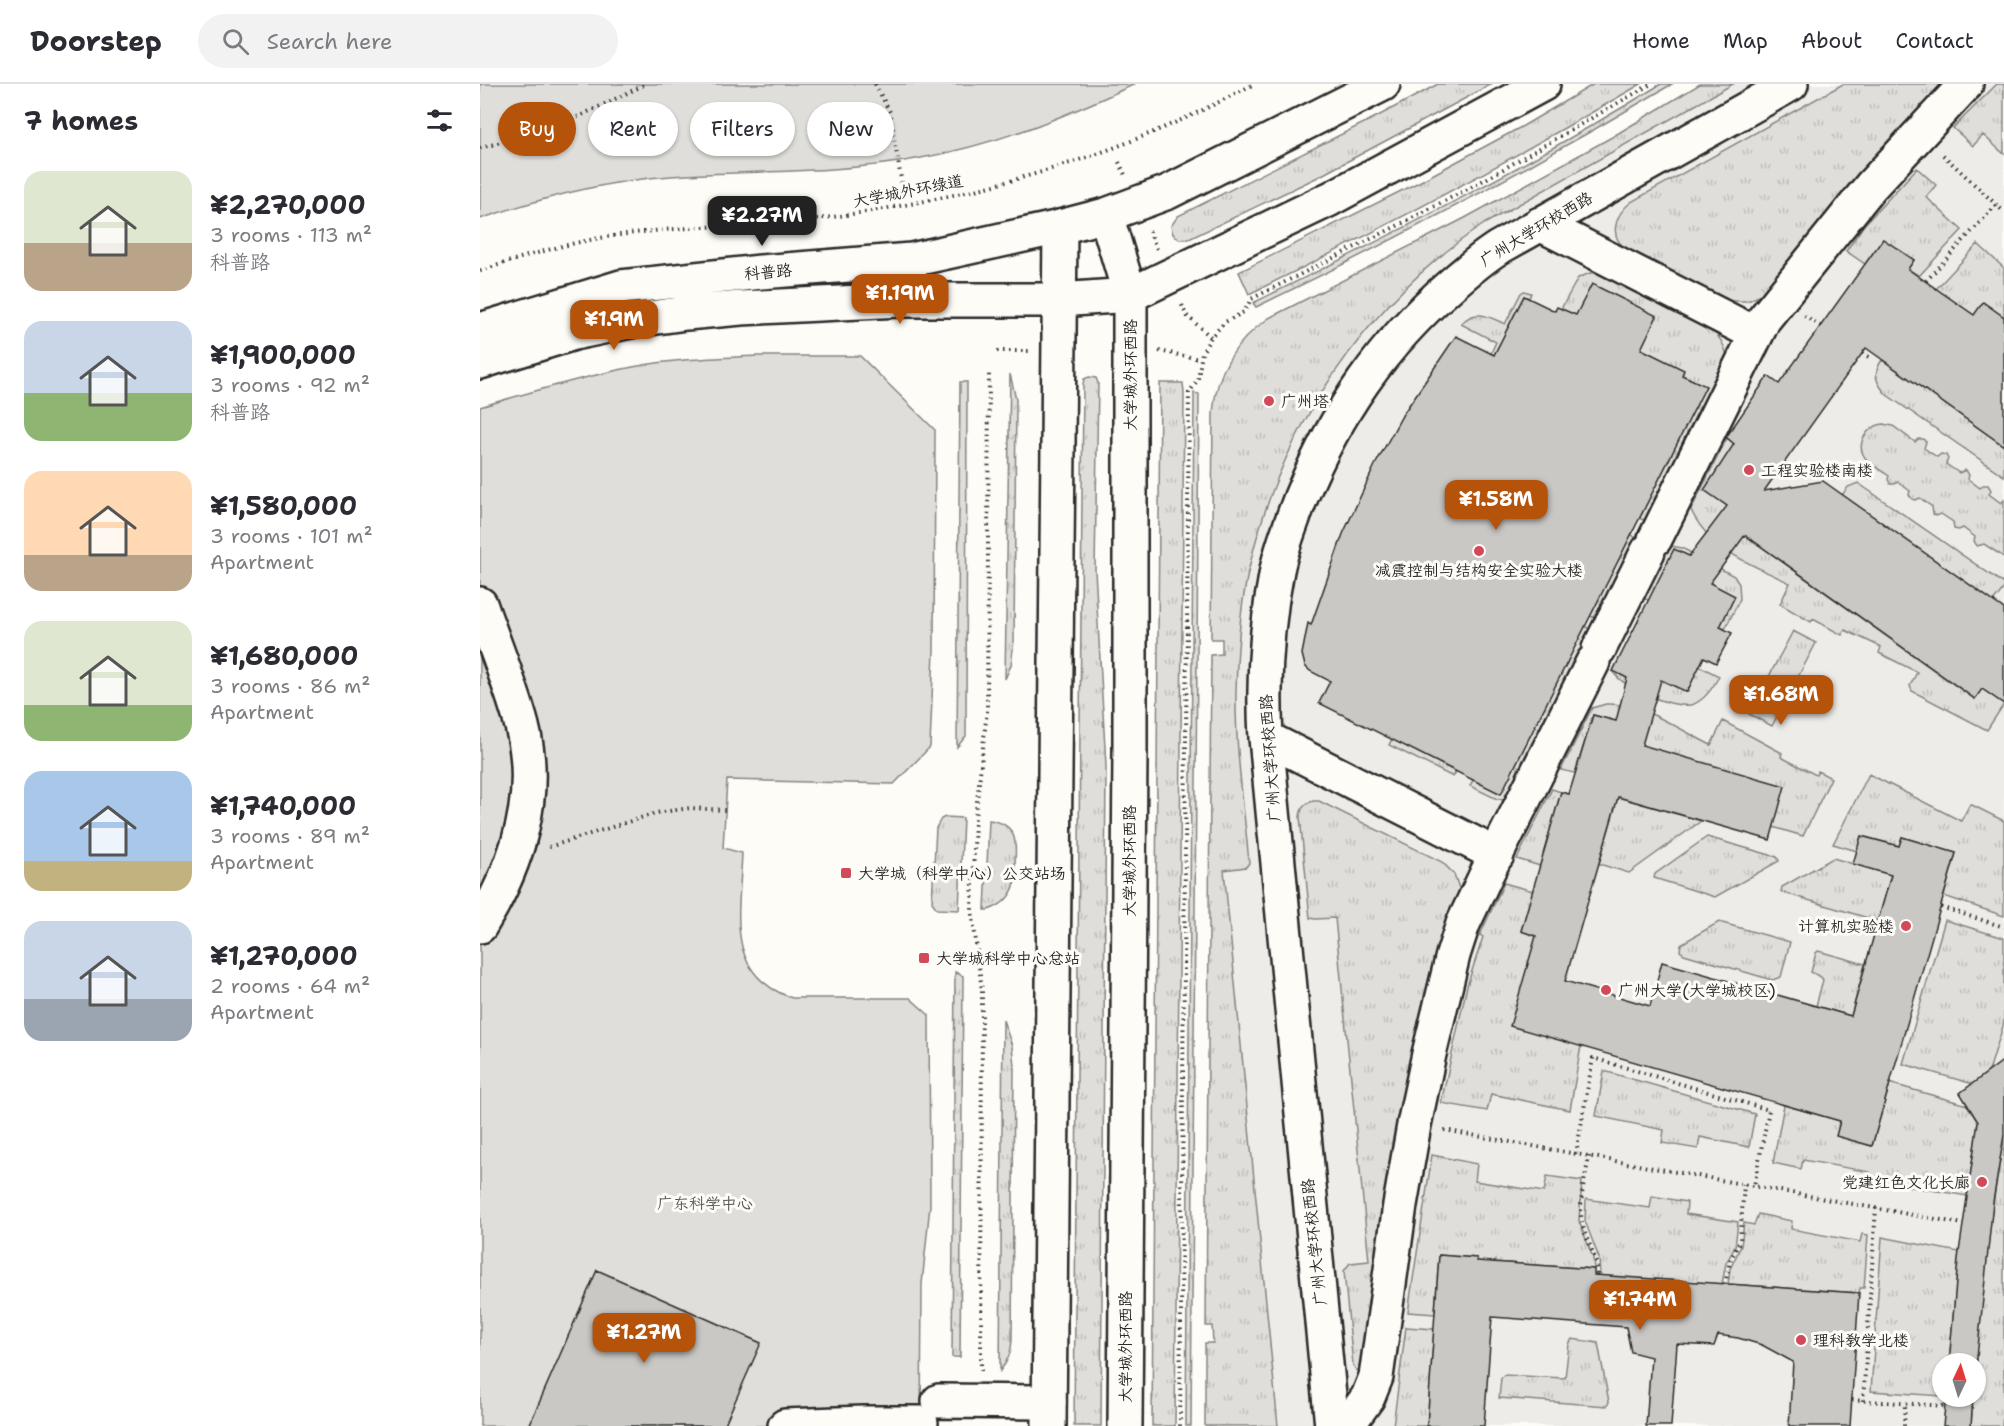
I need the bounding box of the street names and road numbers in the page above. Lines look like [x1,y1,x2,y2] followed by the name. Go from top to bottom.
[851,170,965,212] street label: 大学城外环绿道
[1476,187,1596,271] street label: 广州大学环校西路
[743,259,793,285] street label: 科普路
[1120,319,1141,431] street label: 大学城外环西路
[1255,693,1285,823] street label: 广州大学环校西路
[1119,805,1140,917] street label: 大学城外环西路
[1297,1177,1331,1307] street label: 广州大学环校西路
[1115,1291,1136,1403] street label: 大学城外环西路

